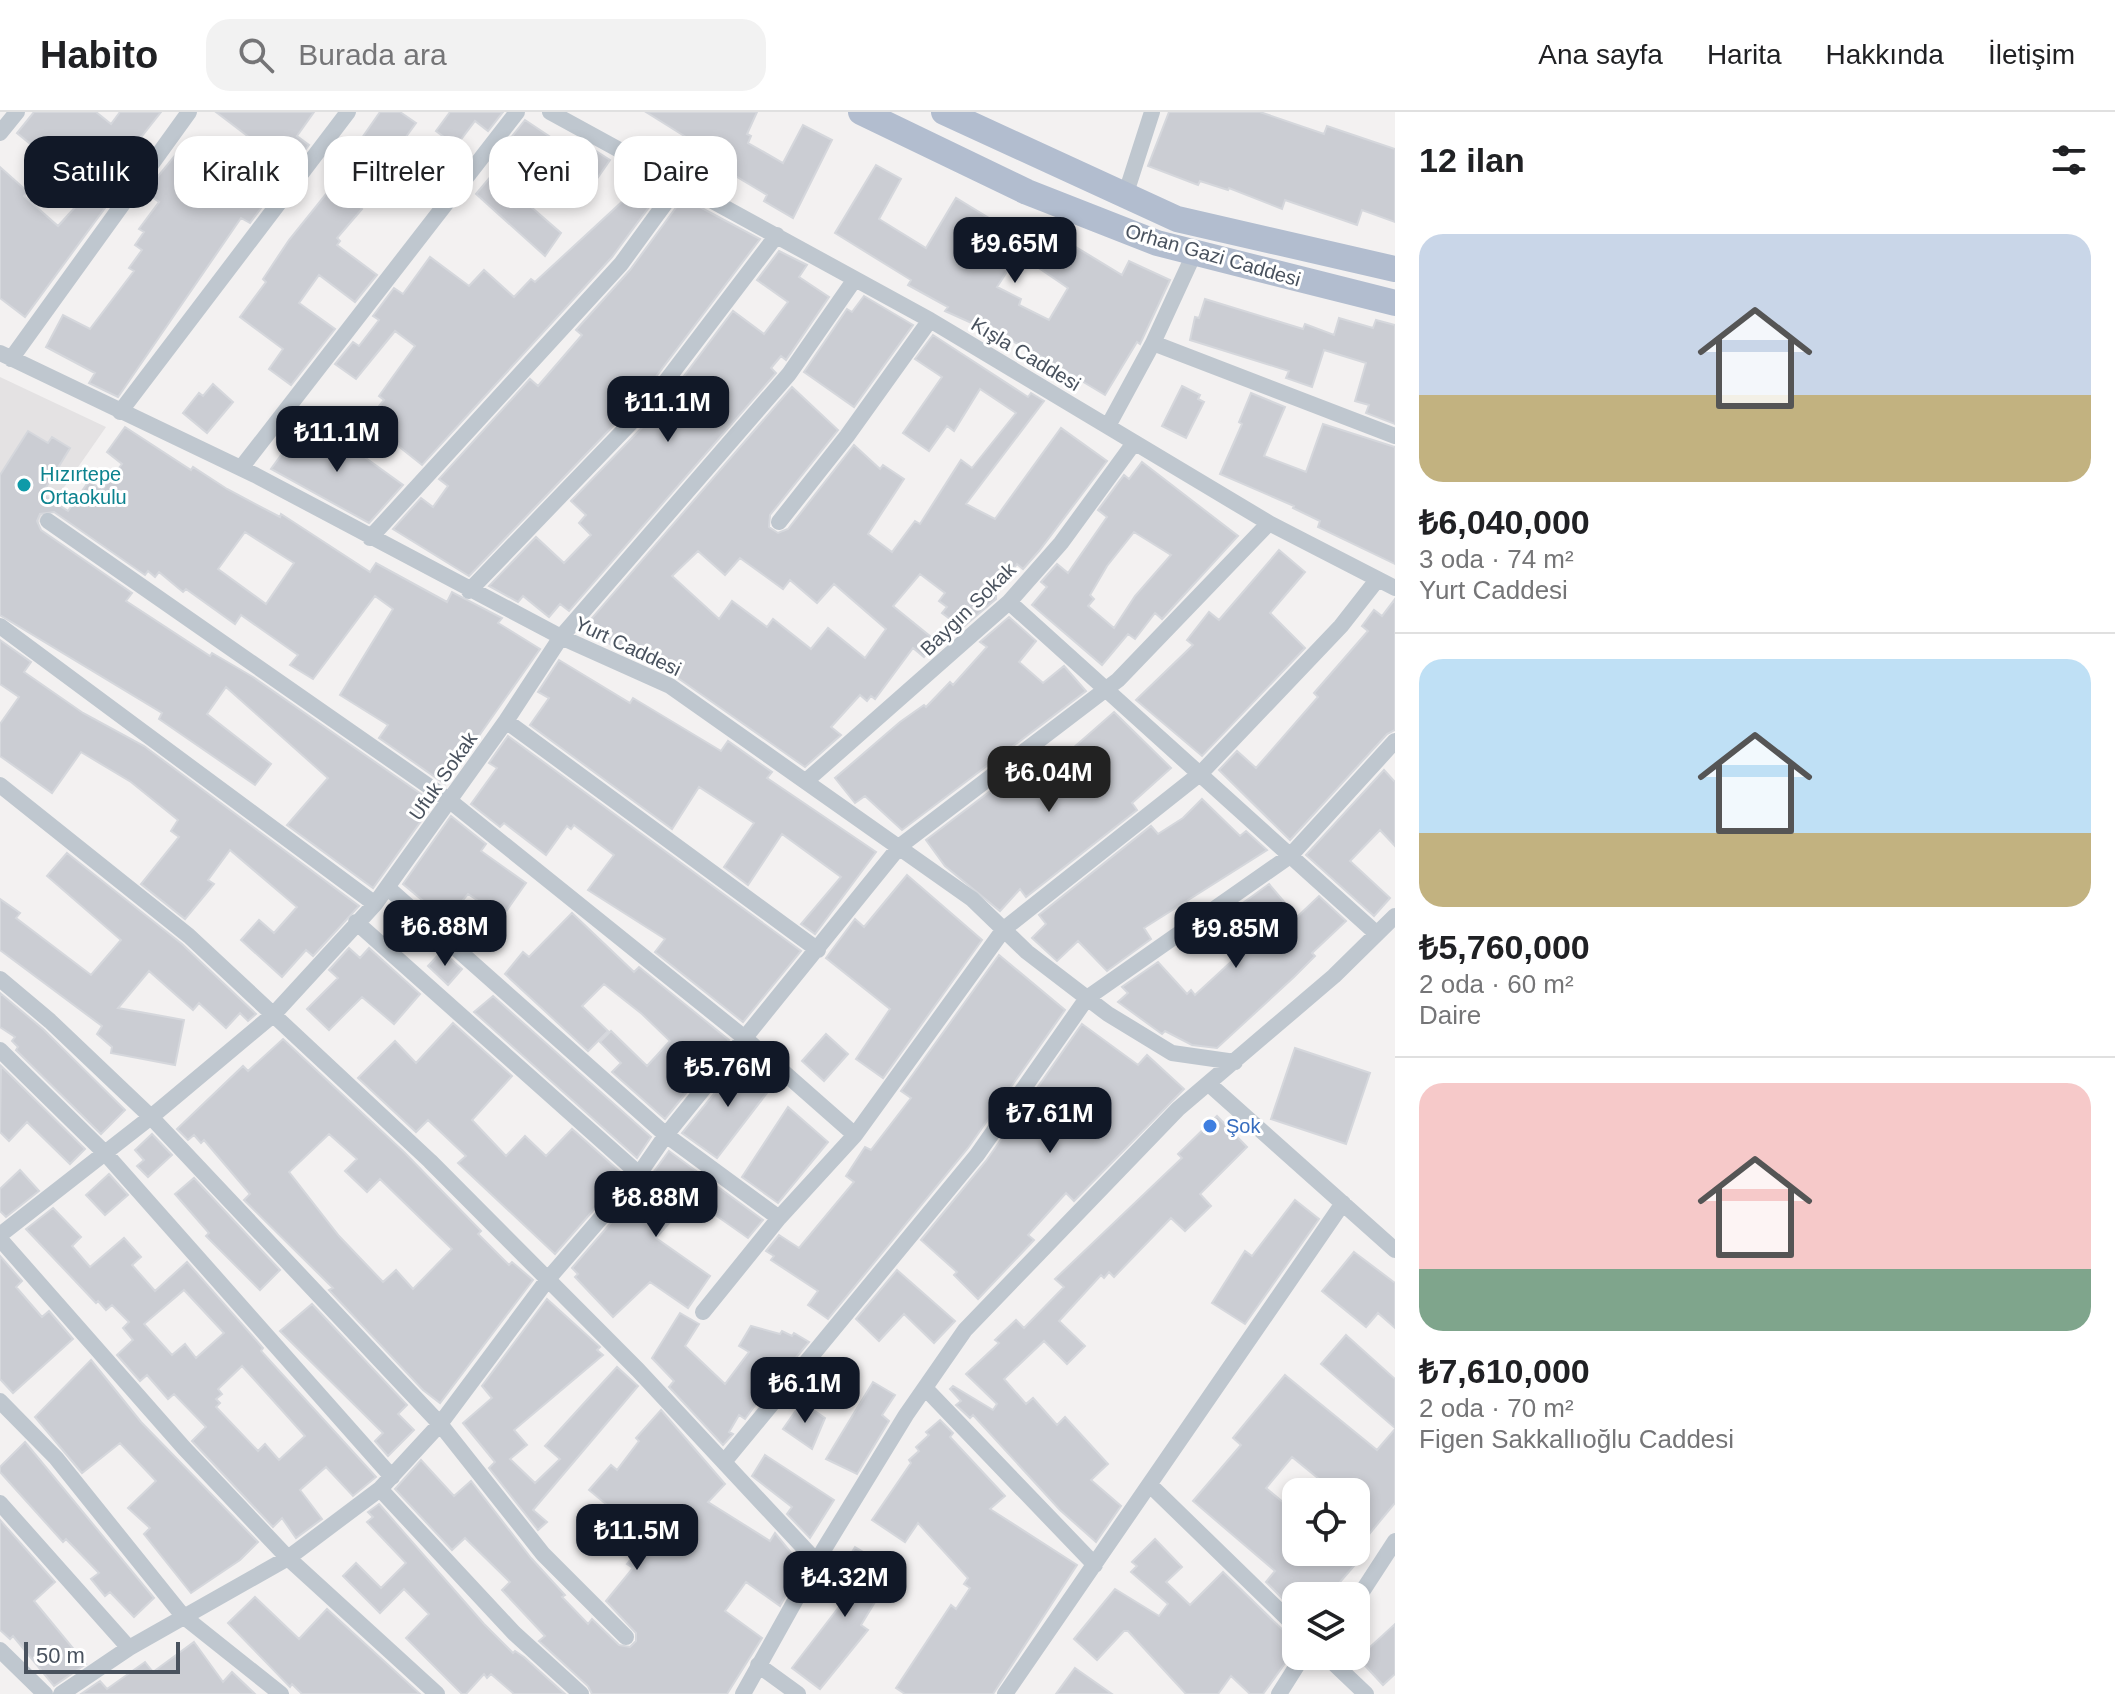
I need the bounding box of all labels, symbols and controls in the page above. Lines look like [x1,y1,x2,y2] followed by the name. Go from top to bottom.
[206,19,766,91] search box
[234,33,278,77] icon: search
[40,34,158,76] text: Habito
[298,38,447,71] text: Burada ara
[1538,39,1663,70] text: Ana sayfa
[1707,39,1782,70] text: Harita
[1826,39,1944,70] text: Hakkında
[1988,39,2075,70] text: İletişim
[24,136,158,208] chip: Satılık
[174,136,308,208] chip: Kiralık
[324,136,473,208] chip: Filtreler
[489,136,598,208] chip: Yeni
[614,136,737,208] chip: Daire
[2047,138,2091,182] icon: filters
[1419,141,1525,179] text: 12 ilan
[950,217,1080,285] pin: ₺9.65M
[1123,219,1303,291] street label: Orhan Gazi Caddesi
[971,228,1059,258] text: ₺9.65M
[1683,286,1827,430] icon: home
[967,313,1085,395] street label: Kışla Caddesi
[603,376,733,444] pin: ₺11.1M
[625,387,711,417] text: ₺11.1M
[272,406,402,474] pin: ₺11.1M
[294,417,380,447] text: ₺11.1M
[40,463,127,508] place label: Hızırtepe Ortaokulu
[15,476,33,494] marker: Hızırtepe Ortaokulu
[1419,503,1590,541] text: ₺6,040,000
[1419,544,1574,574] text: 3 oda · 74 m²
[916,558,1021,660] street label: Baygın Sokak
[1419,575,1568,605] text: Yurt Caddesi
[571,612,685,680] street label: Yurt Caddesi
[1683,711,1827,855] icon: home
[405,727,482,824] street label: Ufuk Sokak
[984,746,1114,814] pin: ₺6.04M
[1005,757,1093,787] text: ₺6.04M
[380,900,510,968] pin: ₺6.88M
[1171,902,1301,970] pin: ₺9.85M
[401,911,489,941] text: ₺6.88M
[1192,913,1280,943] text: ₺9.85M
[1419,928,1590,966] text: ₺5,760,000
[1419,969,1574,999] text: 2 oda · 60 m²
[1419,1000,1481,1030] text: Daire
[663,1041,793,1109] pin: ₺5.76M
[684,1052,772,1082] text: ₺5.76M
[985,1087,1115,1155] pin: ₺7.61M
[1006,1098,1094,1128] text: ₺7.61M
[1226,1115,1261,1137] place label: Şok
[1201,1117,1219,1135] marker: Şok
[1683,1135,1827,1279] icon: home
[591,1171,721,1239] pin: ₺8.88M
[612,1182,700,1212] text: ₺8.88M
[1419,1352,1590,1390] text: ₺7,610,000
[749,1357,861,1425] pin: ₺6.1M
[769,1368,841,1398] text: ₺6.1M
[1419,1393,1574,1423] text: 2 oda · 70 m²
[1419,1424,1734,1454] text: Figen Sakkallıoğlu Caddesi
[1282,1478,1370,1670] map controls
[1282,1478,1370,1566] button: locate
[572,1504,702,1572] pin: ₺11.5M
[594,1515,680,1545] text: ₺11.5M
[780,1551,910,1619] pin: ₺4.32M
[801,1562,889,1592] text: ₺4.32M
[1282,1582,1370,1670] button: layers
[24,1638,180,1674] scale bar
[36,1643,85,1668] text: 50 m

